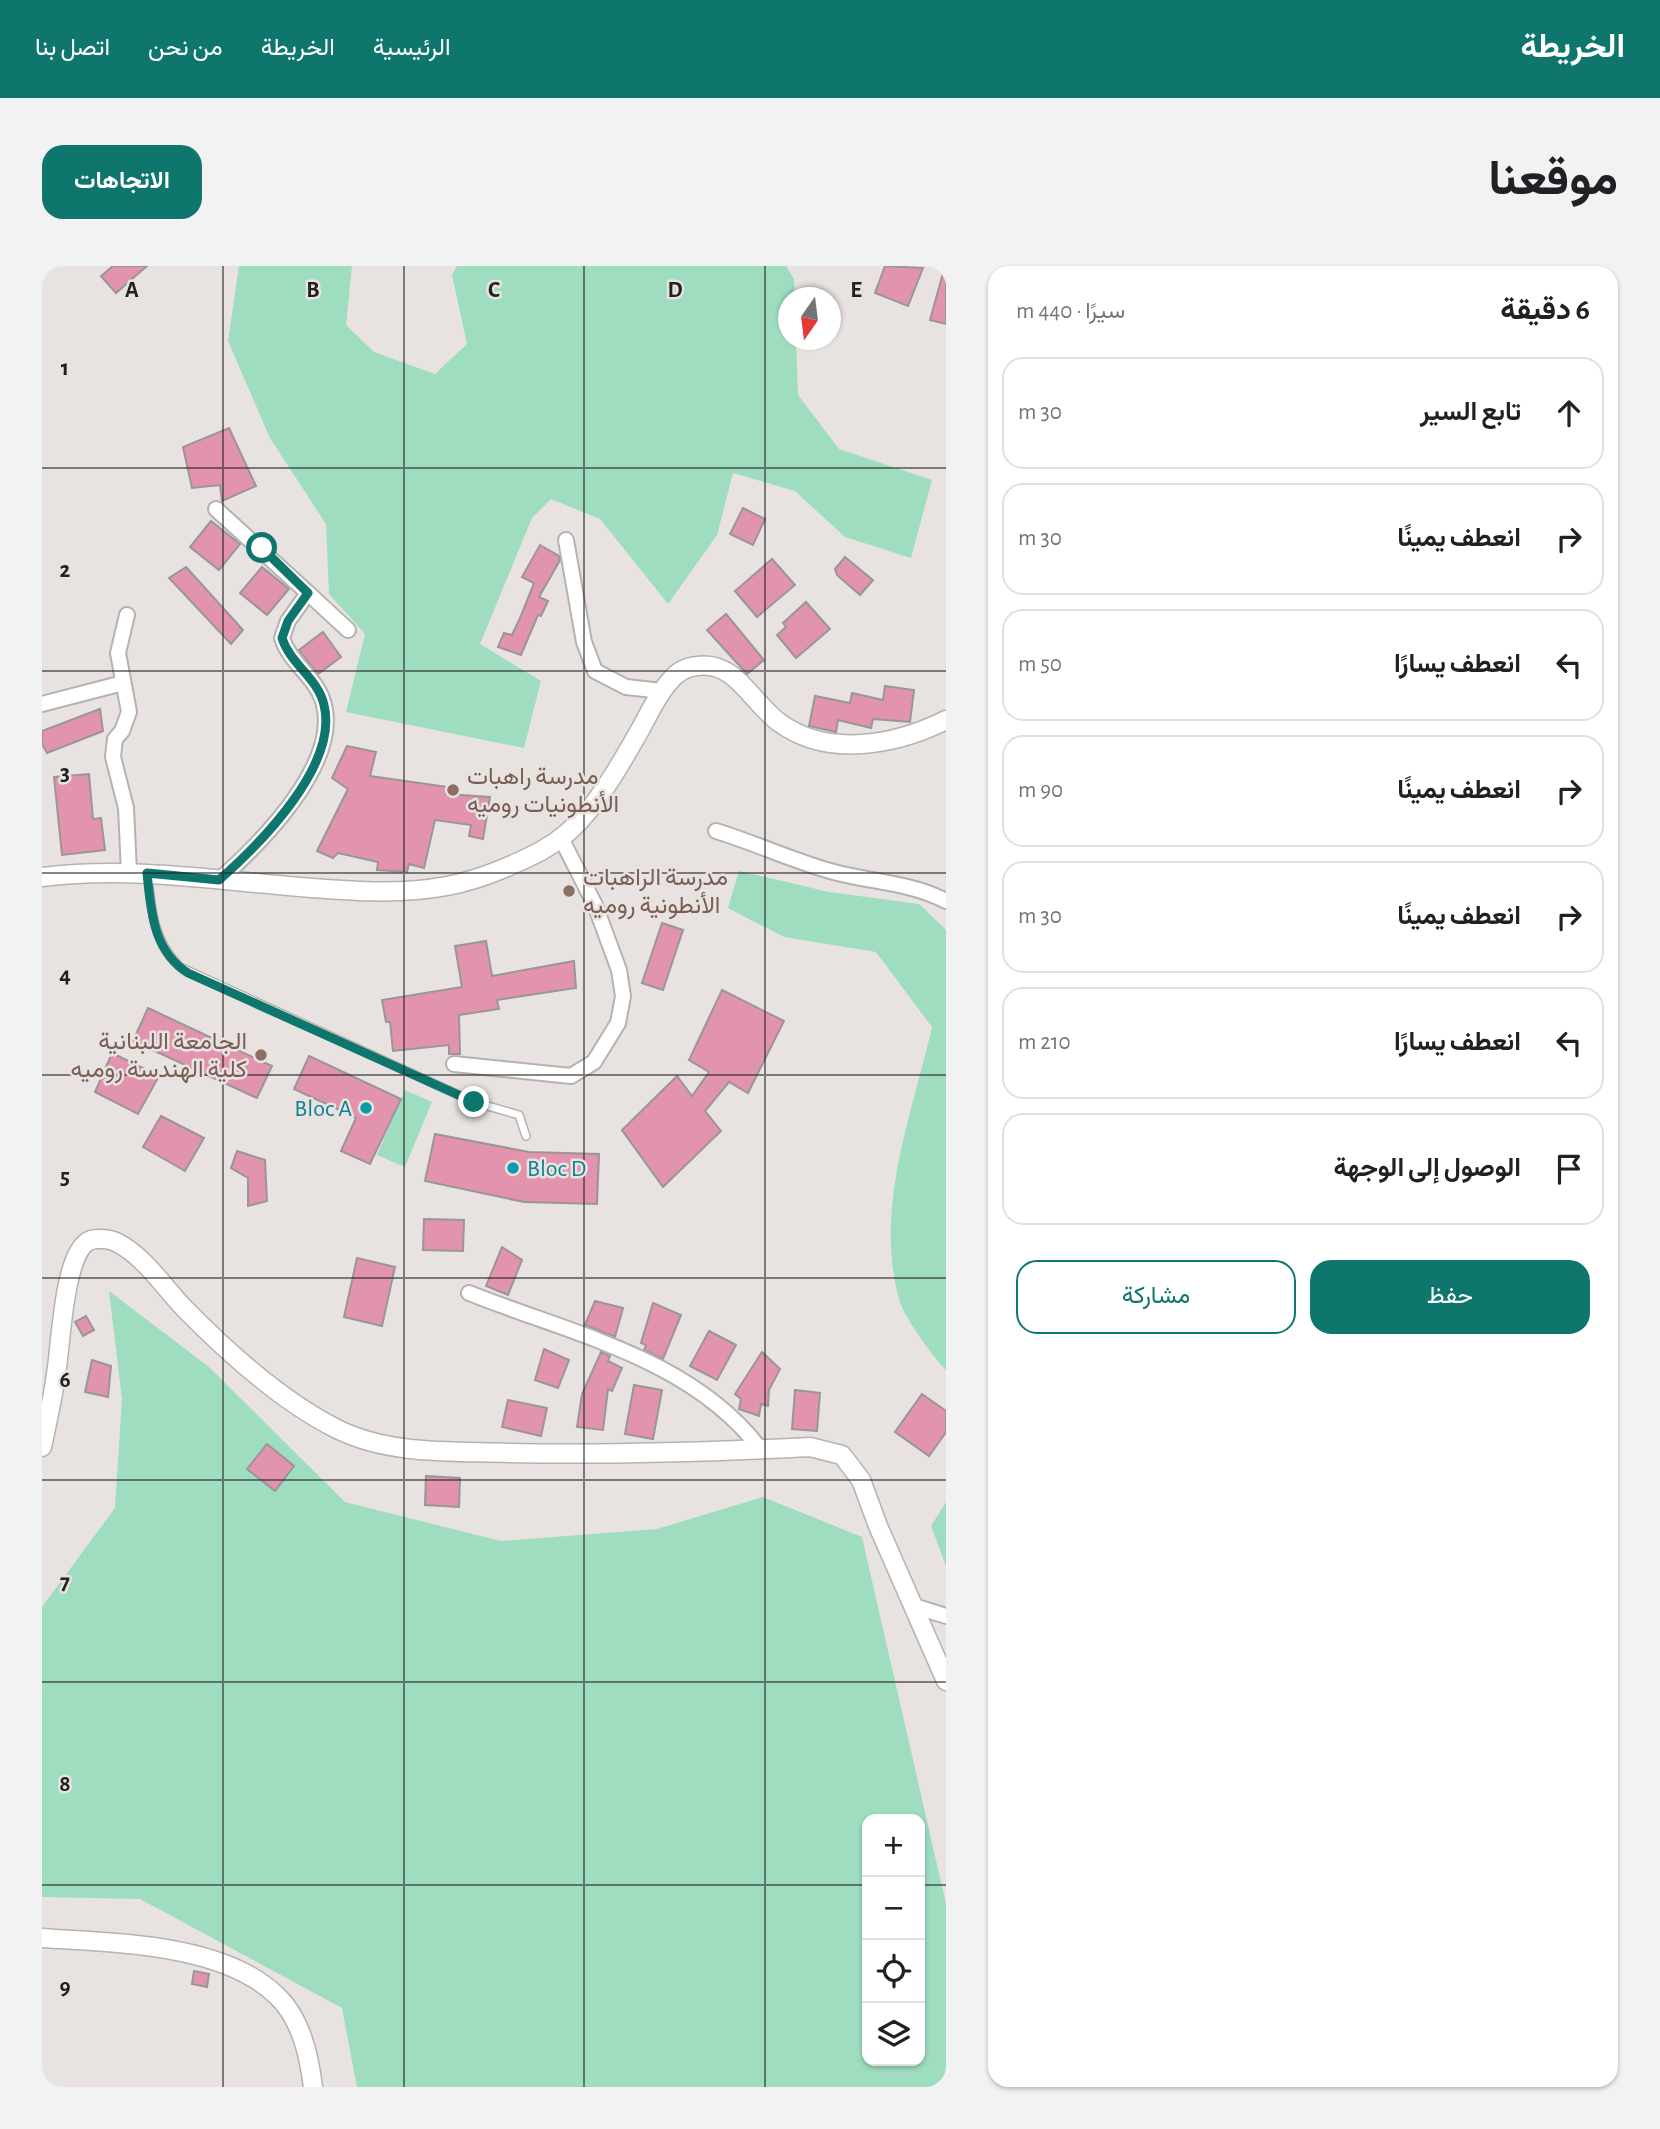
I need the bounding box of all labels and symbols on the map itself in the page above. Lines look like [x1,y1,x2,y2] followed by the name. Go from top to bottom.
[125,279,139,302] text: A
[306,279,320,302] text: B
[488,279,500,302] text: C
[667,279,683,302] text: D
[850,279,862,302] text: E
[778,287,841,350] north arrow
[61,357,69,380] text: 1
[246,532,277,563] route start
[60,559,71,582] text: 2
[60,762,70,785] text: 3
[467,765,619,819] place label: مدرسة راهبات الأنطونيات روميه
[445,782,461,798] marker: مدرسة راهبات الأنطونيات روميه
[583,866,728,920] place label: مدرسة الراهبات الأنطونية روميه
[561,883,577,899] marker: مدرسة الراهبات الأنطونية روميه
[59,964,71,987] text: 4
[71,1030,247,1084] place label: الجامعة اللبنانية كلية الهندسة روميه
[253,1047,269,1063] marker: الجامعة اللبنانية كلية الهندسة روميه
[458,1086,489,1117] route end
[294,1097,352,1121] place label: Bloc A
[358,1100,374,1116] marker: Bloc A
[527,1157,586,1181] place label: Bloc D
[505,1160,521,1176] marker: Bloc D
[60,1166,70,1189] text: 5
[59,1369,71,1392] text: 6
[60,1571,70,1594] text: 7
[59,1773,71,1796] text: 8
[59,1976,71,1999] text: 9

